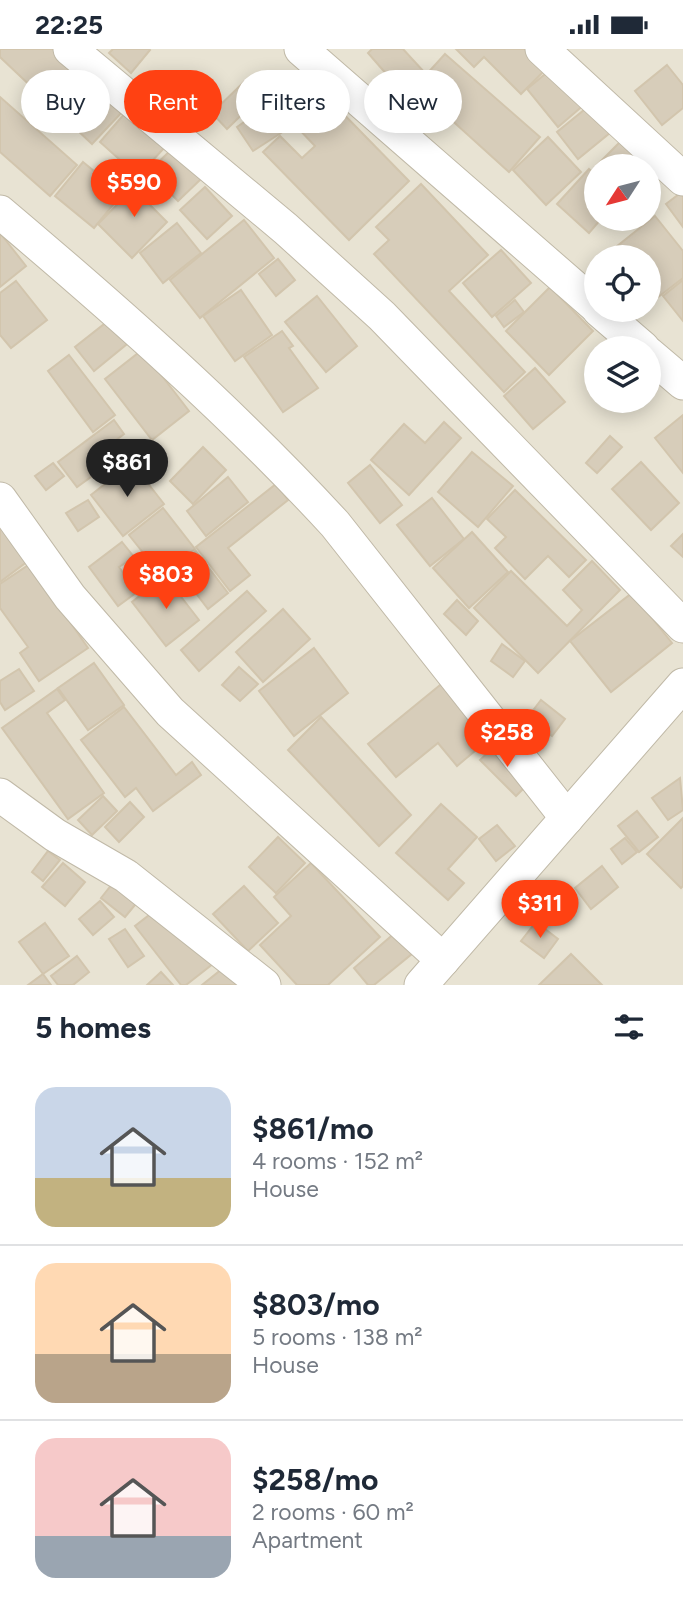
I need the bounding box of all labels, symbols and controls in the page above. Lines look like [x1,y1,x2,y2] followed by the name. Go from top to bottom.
[35,9,103,41] text: 22:25
[21,70,110,133] chip: Buy
[124,70,222,133] chip: Rent
[236,70,350,133] chip: Filters
[364,70,462,133] chip: New
[584,154,662,231] north arrow
[584,154,661,413] map controls
[93,159,175,219] pin: $590
[107,168,161,196] text: $590
[584,245,661,322] button: locate
[584,336,661,413] button: layers
[86,440,168,499] pin: $861
[102,448,152,476] text: $861
[125,552,207,611] pin: $803
[139,560,193,588] text: $803
[466,709,548,769] pin: $258
[480,718,534,746] text: $258
[499,881,581,940] pin: $311
[518,889,562,917] text: $311
[610,1008,648,1046] icon: filters
[35,1009,151,1046] text: 5 homes
[252,1110,374,1147] text: $861/mo
[91,1115,175,1199] icon: home
[252,1147,423,1175] text: 4 rooms · 152 m²
[252,1175,319,1203] text: House
[252,1286,380,1323] text: $803/mo
[91,1291,175,1375] icon: home
[252,1323,423,1351] text: 5 rooms · 138 m²
[252,1351,319,1379] text: House
[252,1461,378,1498] text: $258/mo
[91,1466,175,1550] icon: home
[252,1498,414,1526] text: 2 rooms · 60 m²
[252,1526,363,1554] text: Apartment

